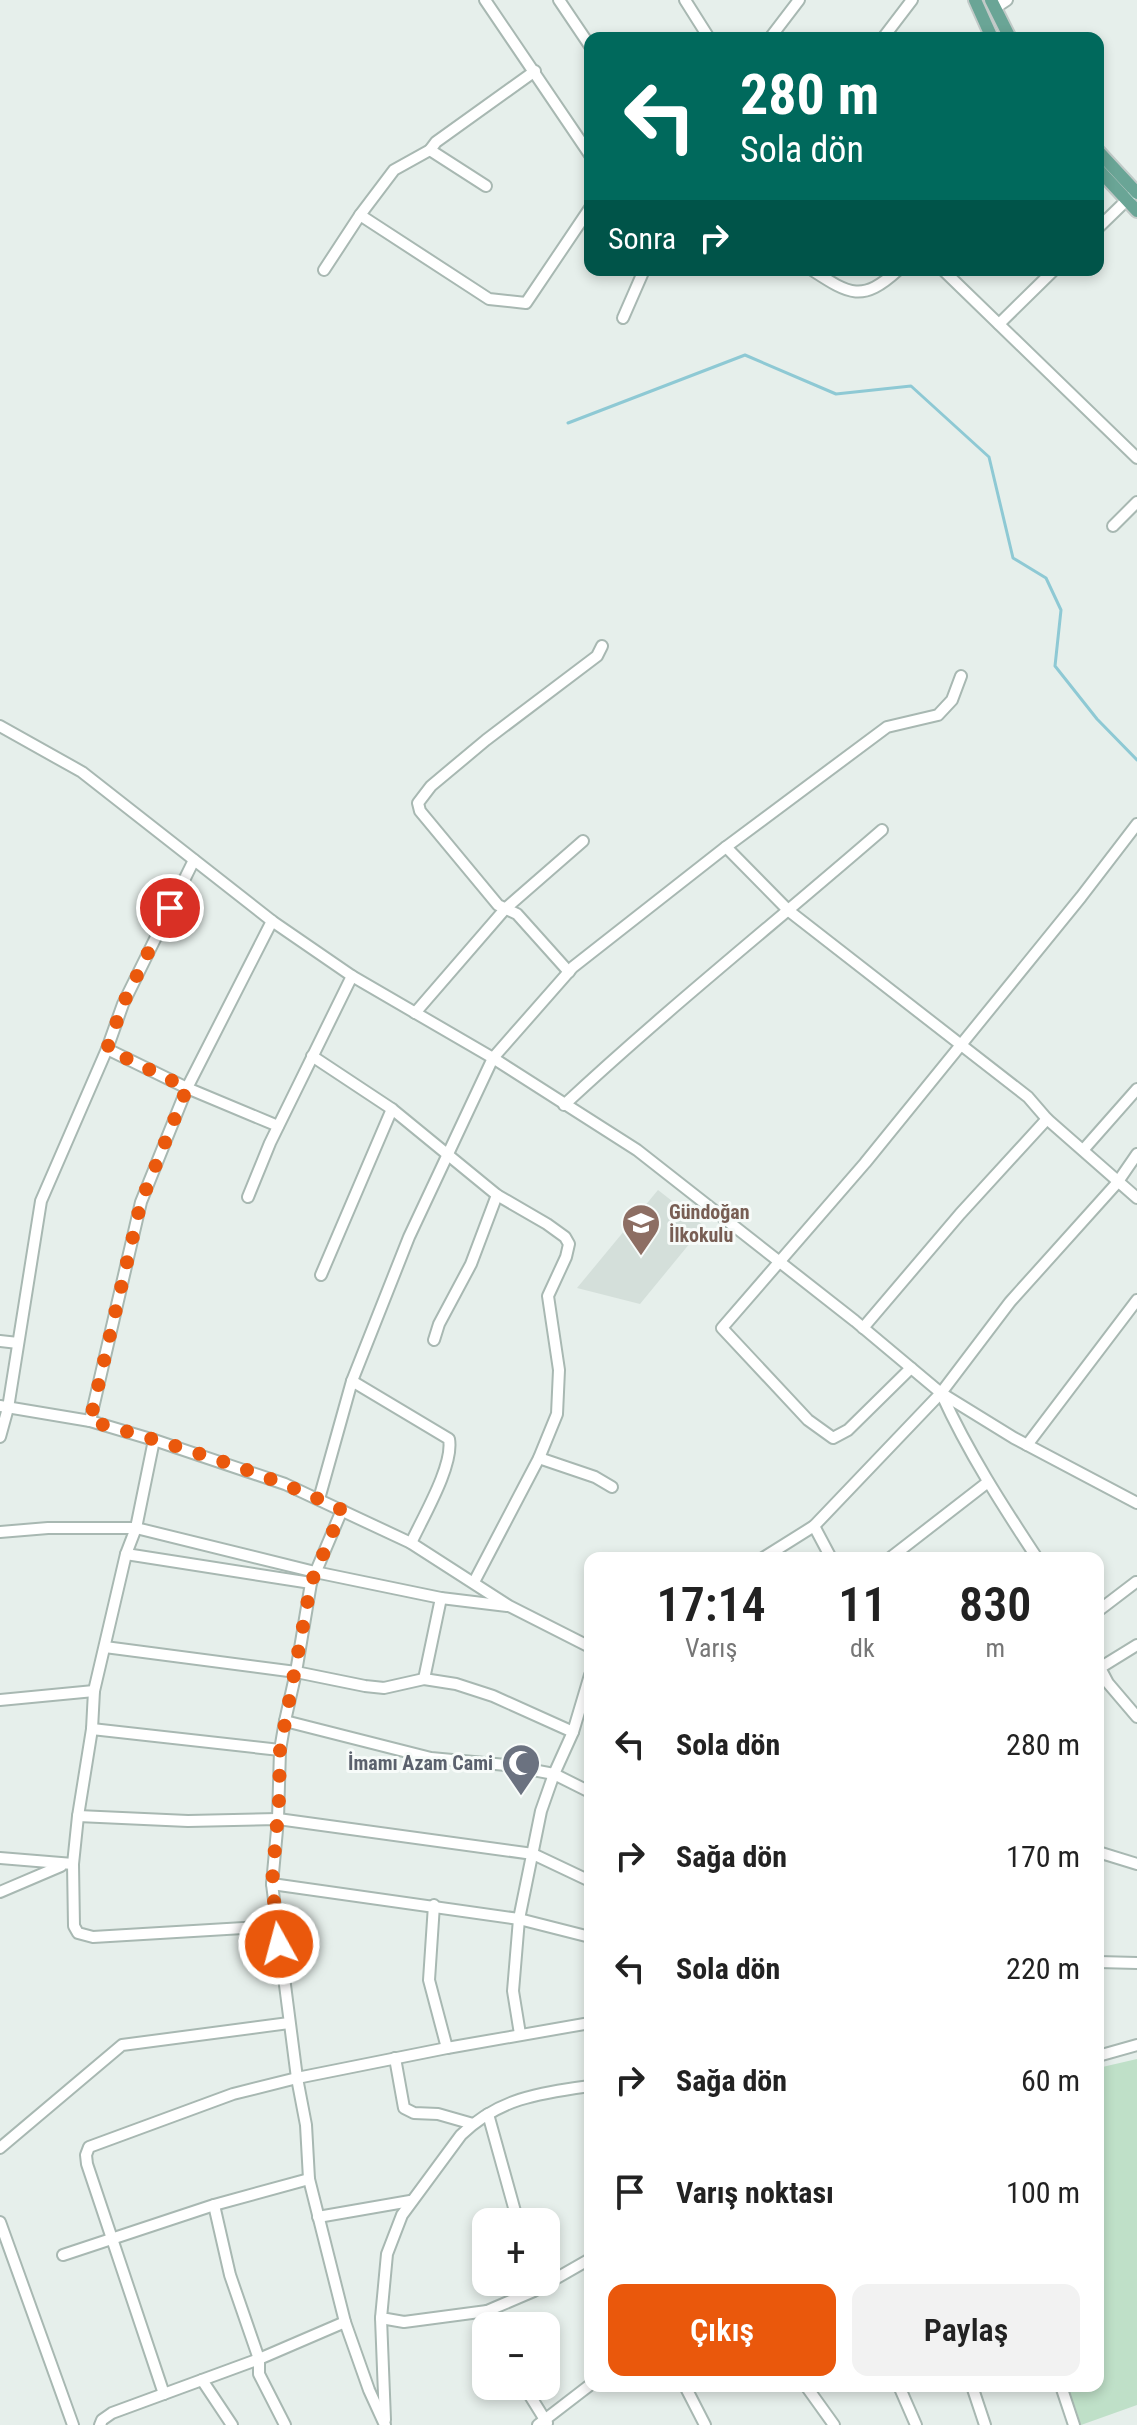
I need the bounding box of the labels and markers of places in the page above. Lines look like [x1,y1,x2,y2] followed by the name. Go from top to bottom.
[136,874,204,942] pin
[669,1200,750,1247] place label: Gündoğan İlkokulu
[620,1202,662,1257] school or university icon: Gündoğan İlkokulu
[500,1742,542,1797] mosque icon: İmamı Azam Cami
[348,1751,493,1775] place label: İmamı Azam Cami

